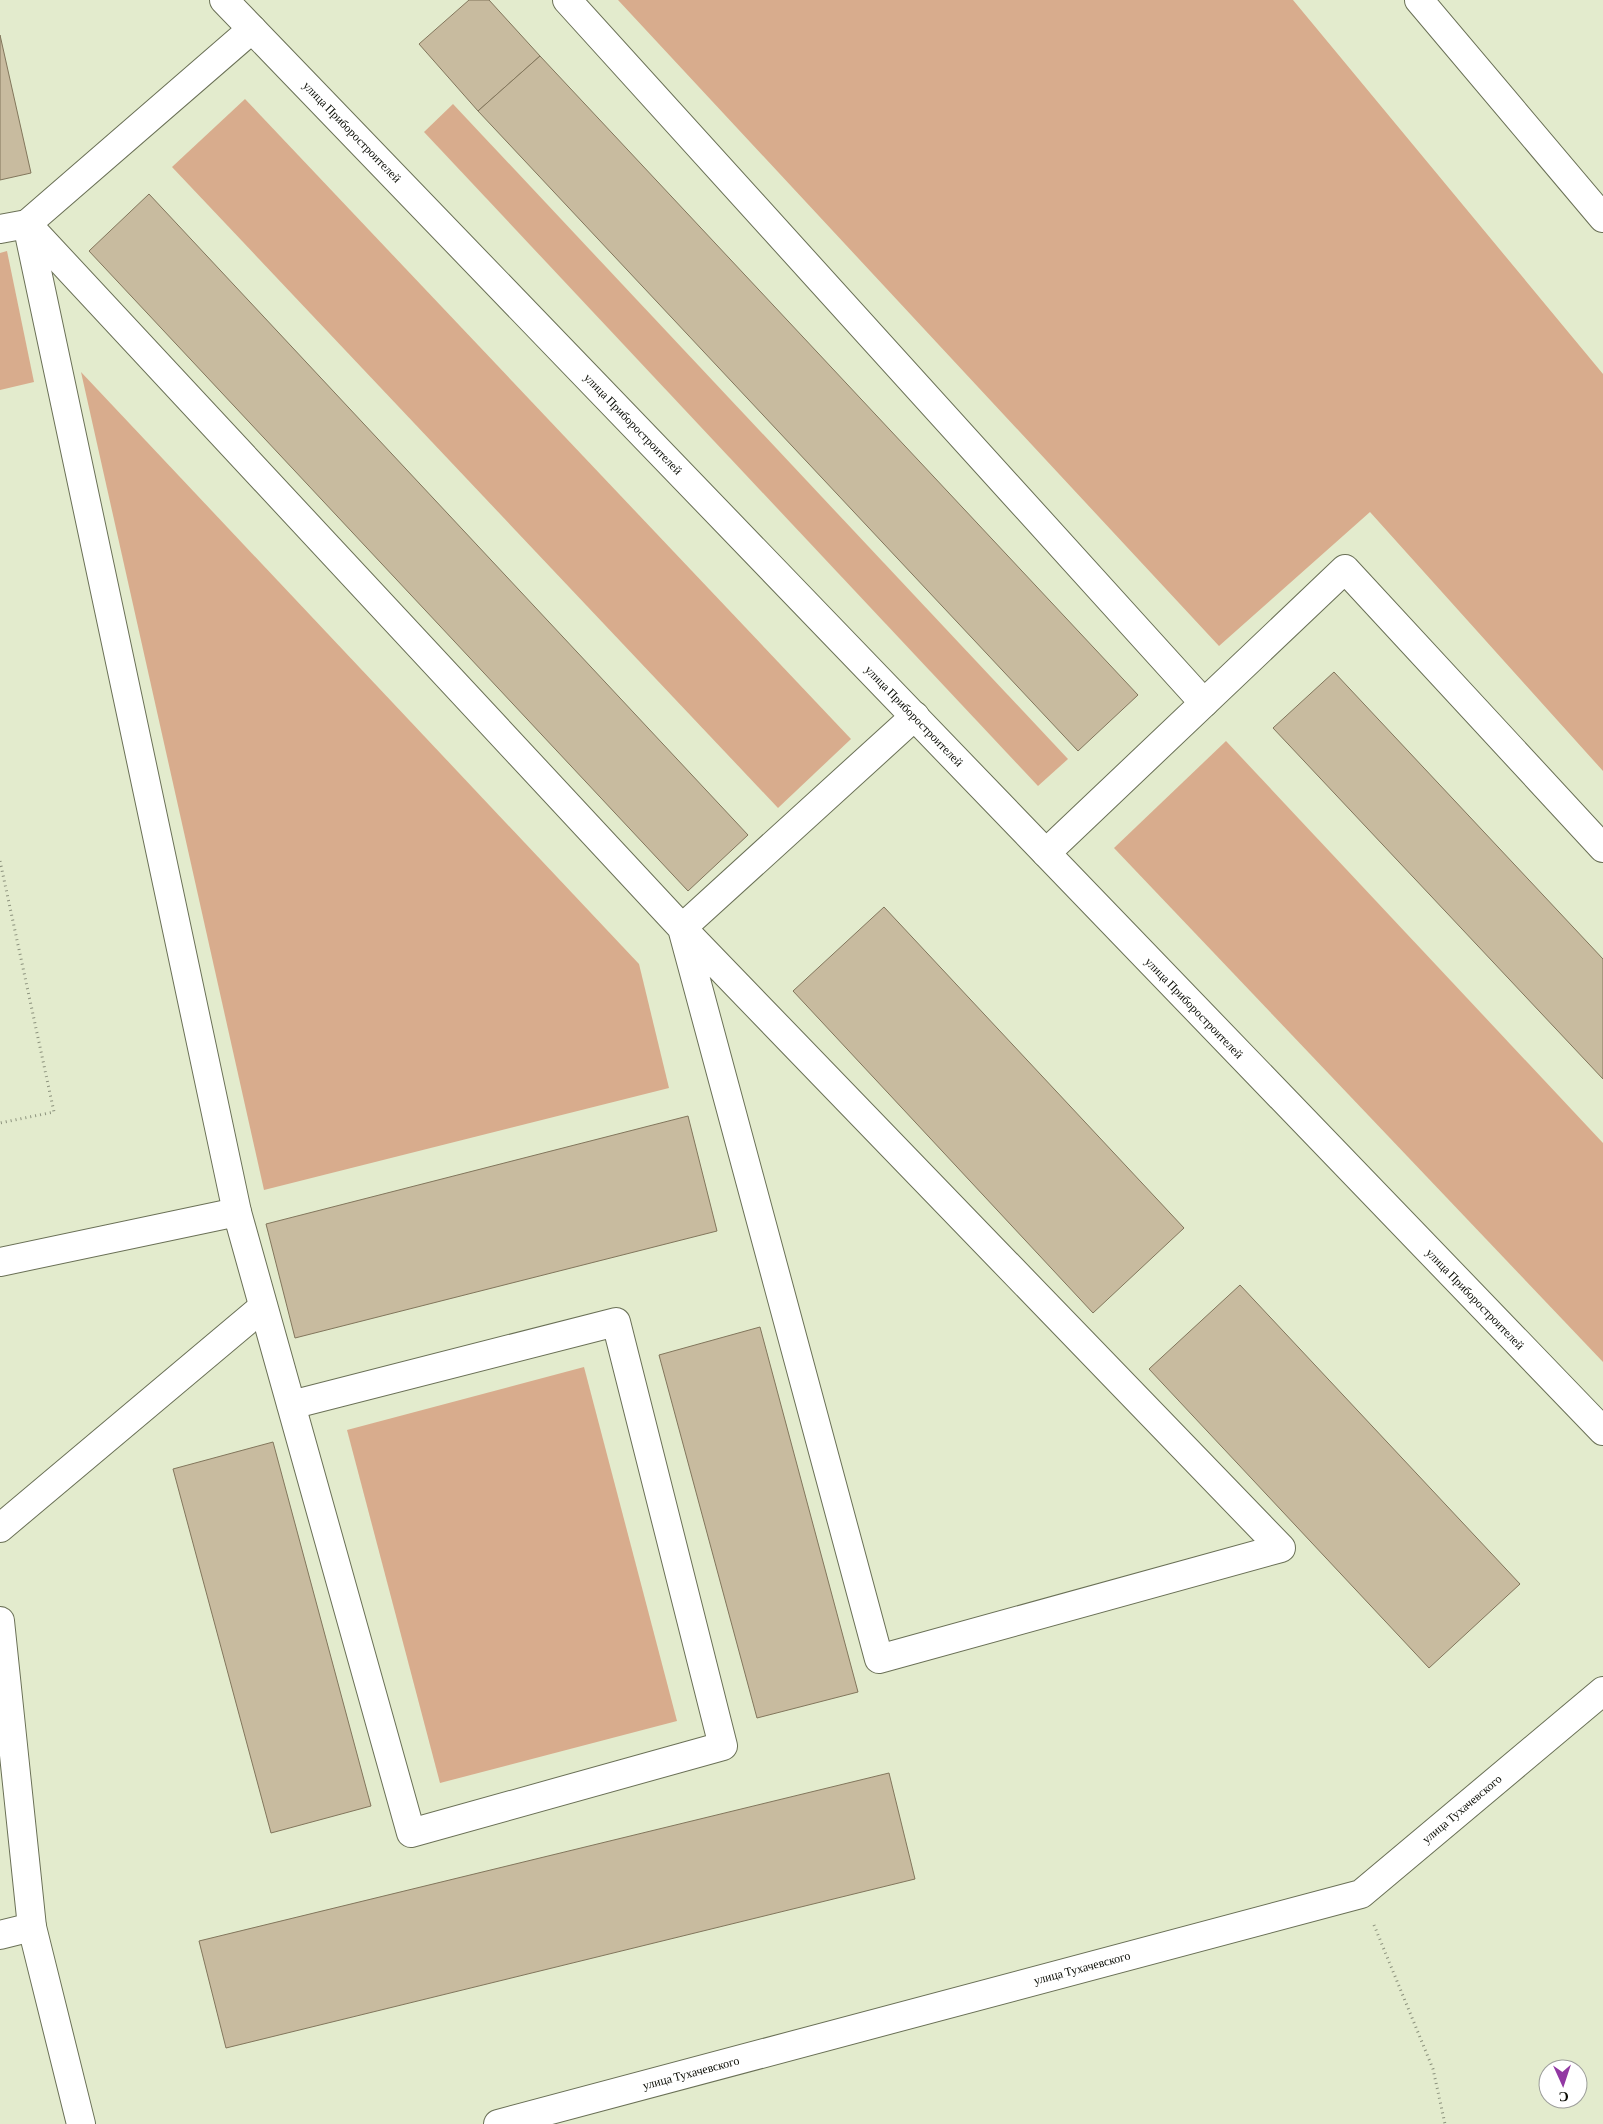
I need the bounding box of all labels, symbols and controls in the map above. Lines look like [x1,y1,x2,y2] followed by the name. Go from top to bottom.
[300,79,404,186] street label: улица Приборостроителей
[581,371,685,478] street label: улица Приборостроителей
[862,663,966,770] street label: улица Приборостроителей
[1142,955,1246,1062] street label: улица Приборостроителей
[1423,1246,1527,1353] street label: улица Приборостроителей
[1419,1772,1505,1846] street label: улица Тухачевского
[1032,1948,1132,1988] street label: улица Тухачевского
[641,2053,741,2093] street label: улица Тухачевского
[1538,2059,1588,2109] north arrow
[1558,2089,1569,2105] text: С

